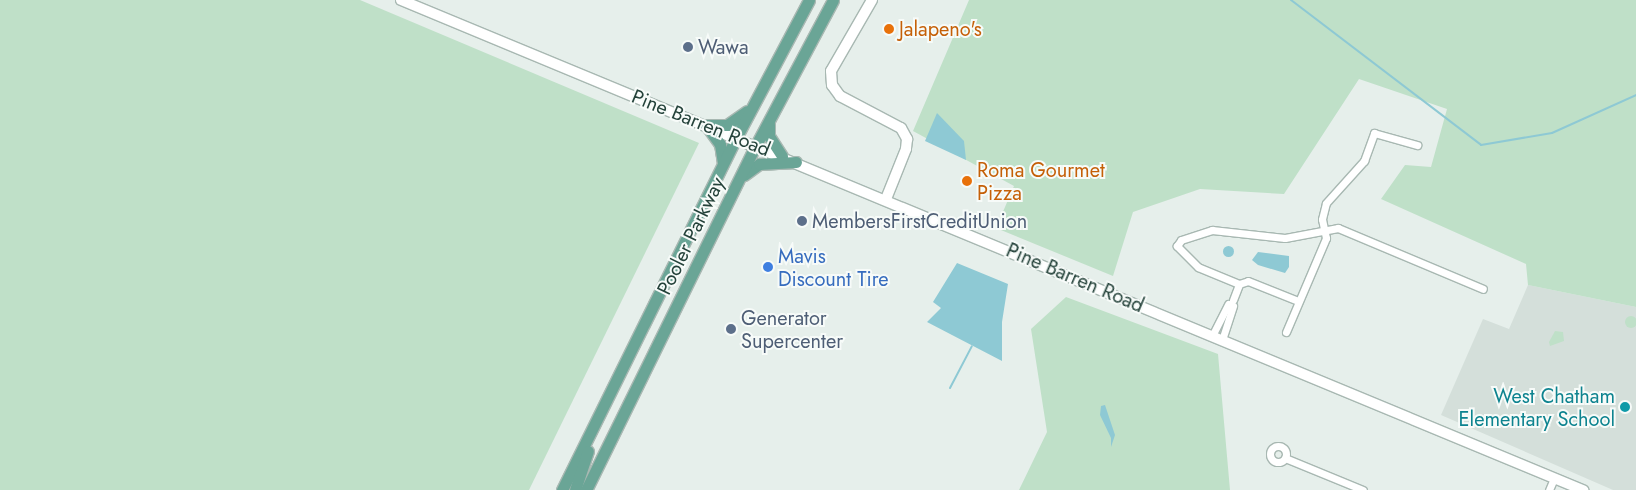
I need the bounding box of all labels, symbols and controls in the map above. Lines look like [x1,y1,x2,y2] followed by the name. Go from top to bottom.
[899,17,982,41] place label: Jalapeno's
[883,23,895,35] marker: Jalapeno's
[698,35,749,59] place label: Wawa
[682,41,694,53] marker: Wawa
[628,84,774,162] street label: Pine Barren Road
[977,158,1105,205] place label: Roma Gourmet Pizza
[652,173,730,299] street label: Pooler Parkway
[961,175,973,187] marker: Roma Gourmet Pizza
[812,209,1027,233] place label: MembersFirstCreditUnion
[796,215,808,227] marker: MembersFirstCreditUnion
[1003,238,1147,318] street label: Pine Barren Road
[778,244,888,291] place label: Mavis Discount Tire
[762,261,774,273] marker: Mavis Discount Tire
[741,306,843,353] place label: Generator Supercenter
[725,323,737,335] marker: Generator Supercenter
[1459,384,1615,431] place label: West Chatham Elementary School
[1619,401,1631,413] marker: West Chatham Elementary School

